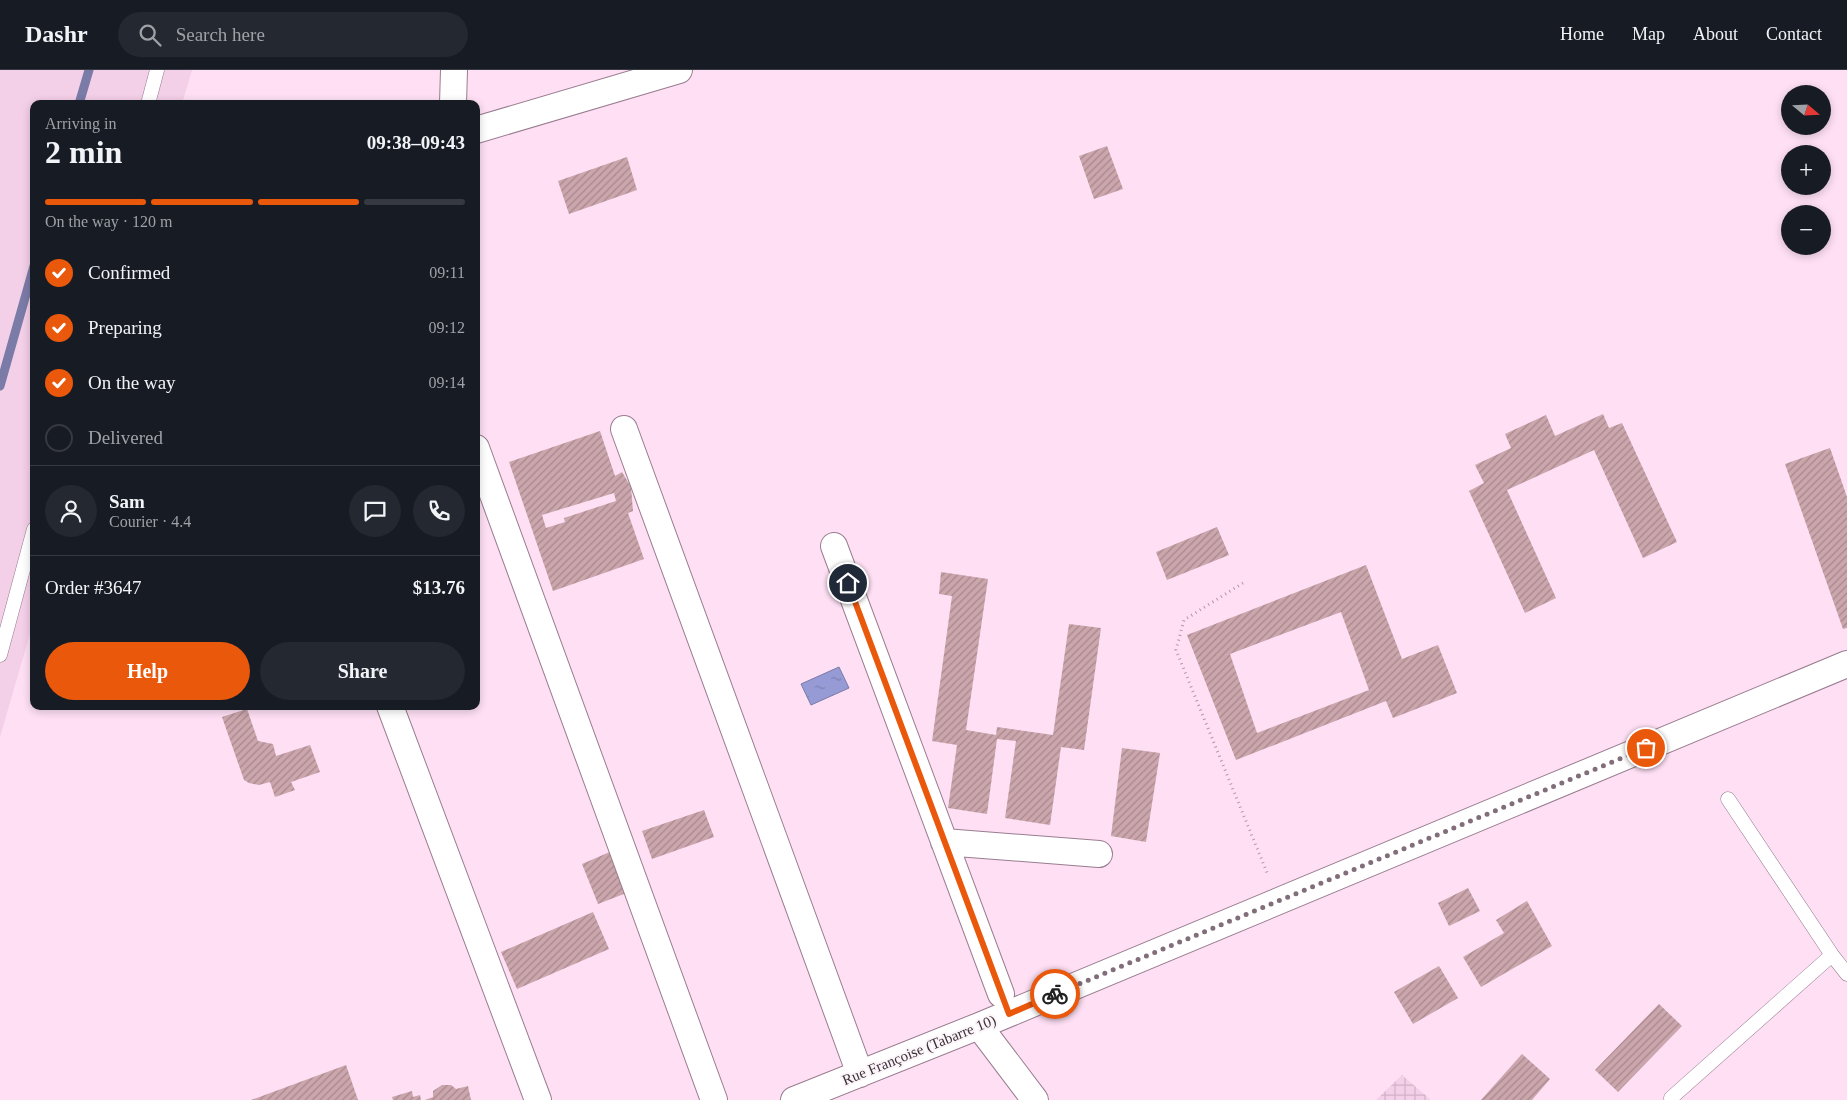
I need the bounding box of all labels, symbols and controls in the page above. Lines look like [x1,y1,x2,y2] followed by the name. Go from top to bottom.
[118,12,468,57] search box
[25,21,88,47] text: Dashr
[136,21,164,49] icon: search
[176,24,265,45] text: Search here
[1560,24,1604,44] text: Home
[1632,24,1665,44] text: Map
[1693,24,1738,44] text: About
[1766,24,1822,44] text: Contact
[1781,85,1831,135] north arrow
[1781,85,1831,255] map controls
[45,115,117,132] text: Arriving in
[367,132,465,153] text: 09:38–09:43
[45,134,122,170] text: 2 min
[1781,145,1831,195] button: +
[1781,205,1831,255] button: −
[45,213,173,230] text: On the way · 120 m
[45,259,73,287] icon: check
[88,262,170,283] text: Confirmed
[429,264,465,281] text: 09:11
[45,314,73,342] icon: check
[88,317,162,338] text: Preparing
[429,319,465,336] text: 09:12
[45,369,73,397] icon: check
[88,372,176,393] text: On the way
[429,374,465,391] text: 09:14
[88,427,163,448] text: Delivered
[45,485,97,537] button: person
[349,485,401,537] button: chat
[413,485,465,537] button: phone
[109,491,145,512] text: Sam
[109,513,191,530] text: Courier · 4.4
[827,562,869,604] pin
[834,569,862,597] icon: home
[45,577,142,598] text: Order #3647
[413,577,465,598] text: $13.76
[45,642,250,700] button: Help
[260,642,465,700] button: Share
[1625,727,1667,769] pin
[1632,734,1660,762] icon: bag
[1030,969,1080,1019] courier
[1041,980,1069,1008] icon: bike
[840,1012,999,1089] street label: Rue Françoise (Tabarre 10)

